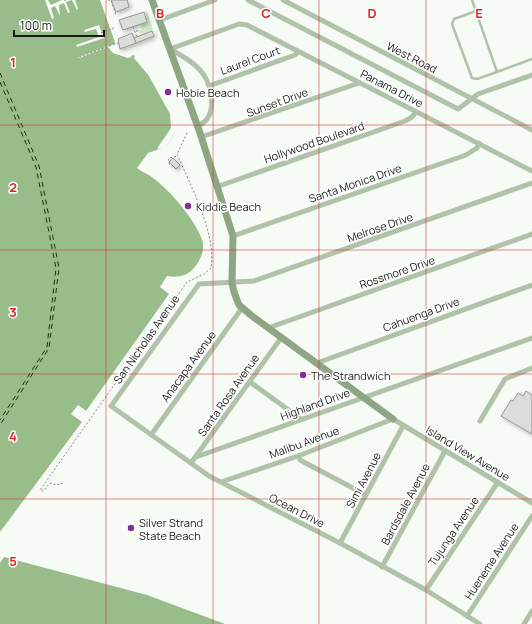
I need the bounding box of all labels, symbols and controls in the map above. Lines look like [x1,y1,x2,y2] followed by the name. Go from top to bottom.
[156,4,164,22] text: B
[261,4,271,22] text: C
[367,4,377,22] text: D
[475,4,483,22] text: E
[14,12,104,38] scale bar
[20,17,52,34] text: 100 m
[384,38,440,76] street label: West Road
[218,42,282,78] street label: Laurel Court
[10,53,16,71] text: 1
[358,66,426,110] street label: Panama Drive
[244,84,310,120] street label: Sunset Drive
[176,85,240,100] place label: Hobie Beach
[163,87,173,97] marker: Hobie Beach
[262,118,366,166] street label: Hollywood Boulevard
[307,160,404,206] street label: Santa Monica Drive
[9,178,17,196] text: 2
[196,199,261,214] place label: Kiddie Beach
[183,201,193,211] marker: Kiddie Beach
[345,209,415,245] street label: Melrose Drive
[357,252,437,292] street label: Rossmore Drive
[110,291,183,386] street label: San Nicholas Avenue
[381,293,462,335] street label: Cahuenga Drive
[9,303,17,321] text: 3
[157,327,219,404] street label: Anacapa Avenue
[194,350,262,439] street label: Santa Rosa Avenue
[311,368,390,383] place label: The Strandwich
[298,370,308,380] marker: The Strandwich
[278,384,352,423] street label: Highland Drive
[267,422,342,462] street label: Malibu Avenue
[423,422,513,484] street label: Island View Avenue
[9,427,17,445] text: 4
[342,449,384,510] street label: Simi Avenue
[377,460,433,547] street label: Bardsdale Avenue
[267,490,328,531] street label: Ocean Drive
[424,493,482,569] street label: Tujunga Avenue
[139,515,203,543] place label: Silver Strand State Beach
[461,519,522,602] street label: Hueneme Avenue
[126,523,136,533] marker: Silver Strand State Beach
[9,552,17,570] text: 5

